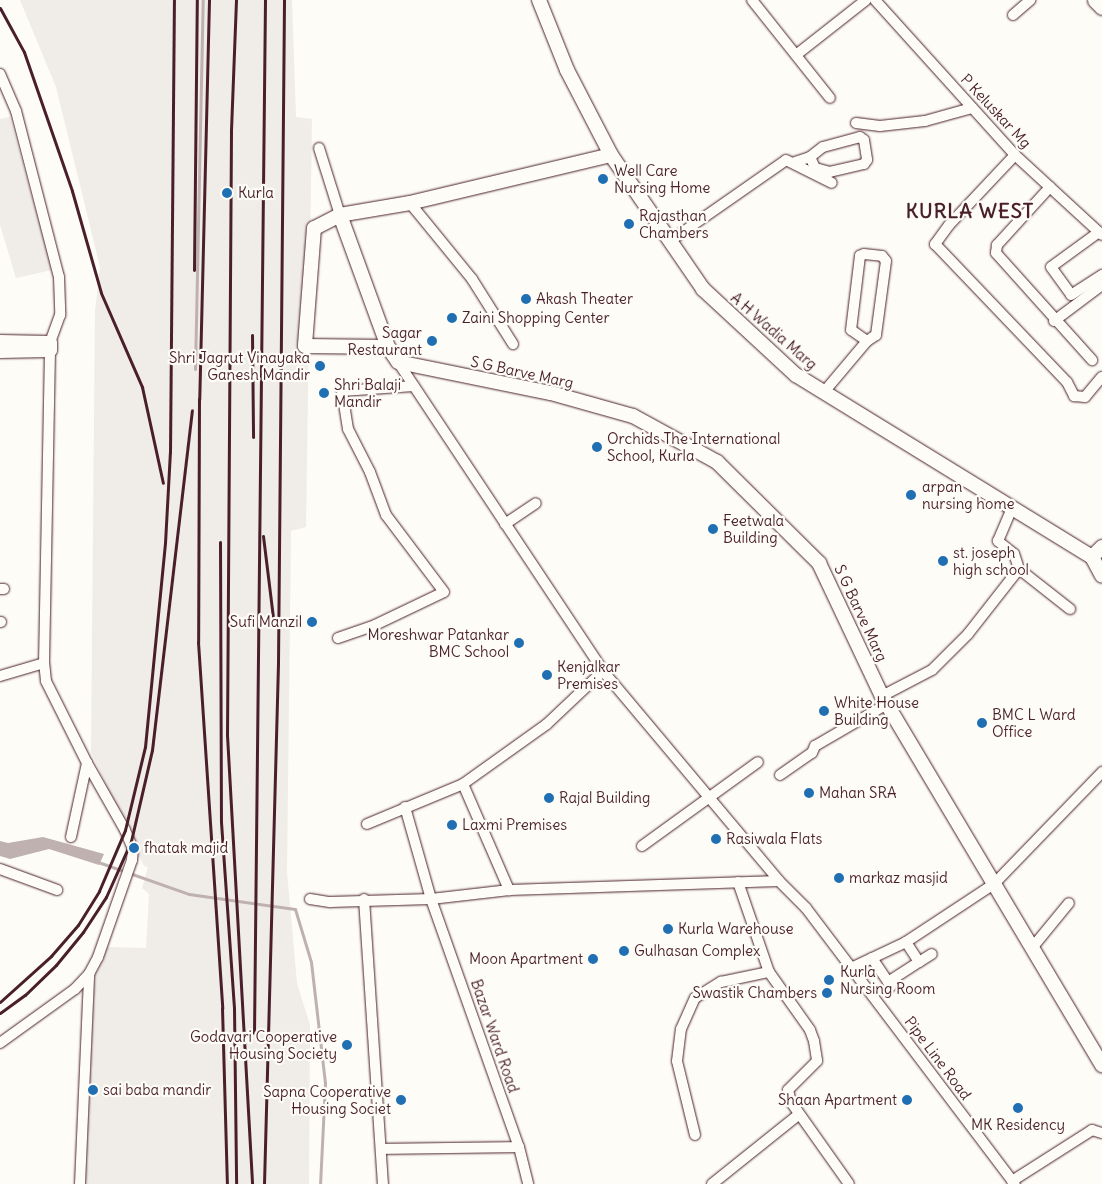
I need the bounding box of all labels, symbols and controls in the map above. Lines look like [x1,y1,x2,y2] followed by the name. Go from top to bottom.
[957,70,1035,152] street label: P Keluskar Mg
[614,161,710,196] place label: Well Care Nursing Home
[596,172,610,186] marker: Well Care Nursing Home
[238,184,274,202] place label: Kurla
[220,186,234,200] marker: Kurla
[905,198,1035,222] district label: KURLA WEST
[639,206,709,241] place label: Rajasthan Chambers
[623,218,635,230] marker: Rajasthan Chambers
[727,289,821,373] street label: A H Wadia Marg
[536,290,633,308] place label: Akash Theater
[520,293,532,305] marker: Akash Theater
[462,309,610,327] place label: Zaini Shopping Center
[446,312,458,324] marker: Zaini Shopping Center
[347,323,422,358] place label: Sagar Restaurant
[426,335,438,347] marker: Sagar Restaurant
[169,348,310,383] place label: Shri Jagrut Vinayaka Ganesh Mandir
[469,352,575,392] street label: S G Barve Marg
[314,360,326,372] marker: Shri Jagrut Vinayaka Ganesh Mandir
[334,375,401,410] place label: Shri Balaji Mandir
[318,387,330,399] marker: Shri Balaji Mandir
[607,429,780,464] place label: Orchids The International School, Kurla
[591,441,603,453] marker: Orchids The International School, Kurla
[922,477,1015,512] place label: arpan nursing home
[904,488,918,502] marker: arpan nursing home
[723,511,784,546] place label: Feetwala Building
[707,523,719,535] marker: Feetwala Building
[953,543,1029,578] place label: st. joseph high school
[937,555,949,567] marker: st. joseph high school
[831,562,891,664] street label: S G Barve Marg
[230,613,302,631] place label: Sufi Manzil
[306,616,318,628] marker: Sufi Manzil
[368,625,509,660] place label: Moreshwar Patankar BMC School
[513,637,525,649] marker: Moreshwar Patankar BMC School
[557,657,620,692] place label: Kenjalkar Premises
[541,669,553,681] marker: Kenjalkar Premises
[834,693,919,728] place label: White House Building
[818,705,830,717] marker: White House Building
[992,705,1076,740] place label: BMC L Ward Office
[976,717,988,729] marker: BMC L Ward Office
[819,784,897,802] place label: Mahan SRA
[803,787,815,799] marker: Mahan SRA
[559,789,650,807] place label: Rajal Building
[543,792,555,804] marker: Rajal Building
[462,816,567,834] place label: Laxmi Premises
[446,819,458,831] marker: Laxmi Premises
[726,830,822,848] place label: Rasiwala Flats
[710,833,722,845] marker: Rasiwala Flats
[144,839,228,857] place label: fhatak majid
[128,842,140,854] marker: fhatak majid
[849,869,948,887] place label: markaz masjid
[833,872,845,884] marker: markaz masjid
[678,920,794,938] place label: Kurla Warehouse
[662,923,674,935] marker: Kurla Warehouse
[634,942,760,960] place label: Gulhasan Complex
[618,945,630,957] marker: Gulhasan Complex
[469,950,583,968] place label: Moon Apartment
[587,953,599,965] marker: Moon Apartment
[840,962,935,997] place label: Kurla Nursing Room
[822,973,836,987] marker: Kurla Nursing Room
[467,977,523,1095] street label: Bazar Ward Road
[692,984,817,1002] place label: Swastik Chambers
[821,987,833,999] marker: Swastik Chambers
[901,1013,975,1103] street label: Pipe Line Road
[190,1027,337,1062] place label: Godavari Cooperative Housing Society
[341,1039,353,1051] marker: Godavari Cooperative Housing Society
[103,1081,211,1099] place label: sai baba mandir
[263,1082,391,1117] place label: Sapna Cooperative Housing Societ
[87,1084,99,1096] marker: sai baba mandir
[778,1091,897,1109] place label: Shaan Apartment
[395,1094,407,1106] marker: Sapna Cooperative Housing Societ
[901,1094,913,1106] marker: Shaan Apartment
[1012,1102,1024,1114] marker: MK Residency
[971,1116,1065,1134] place label: MK Residency

